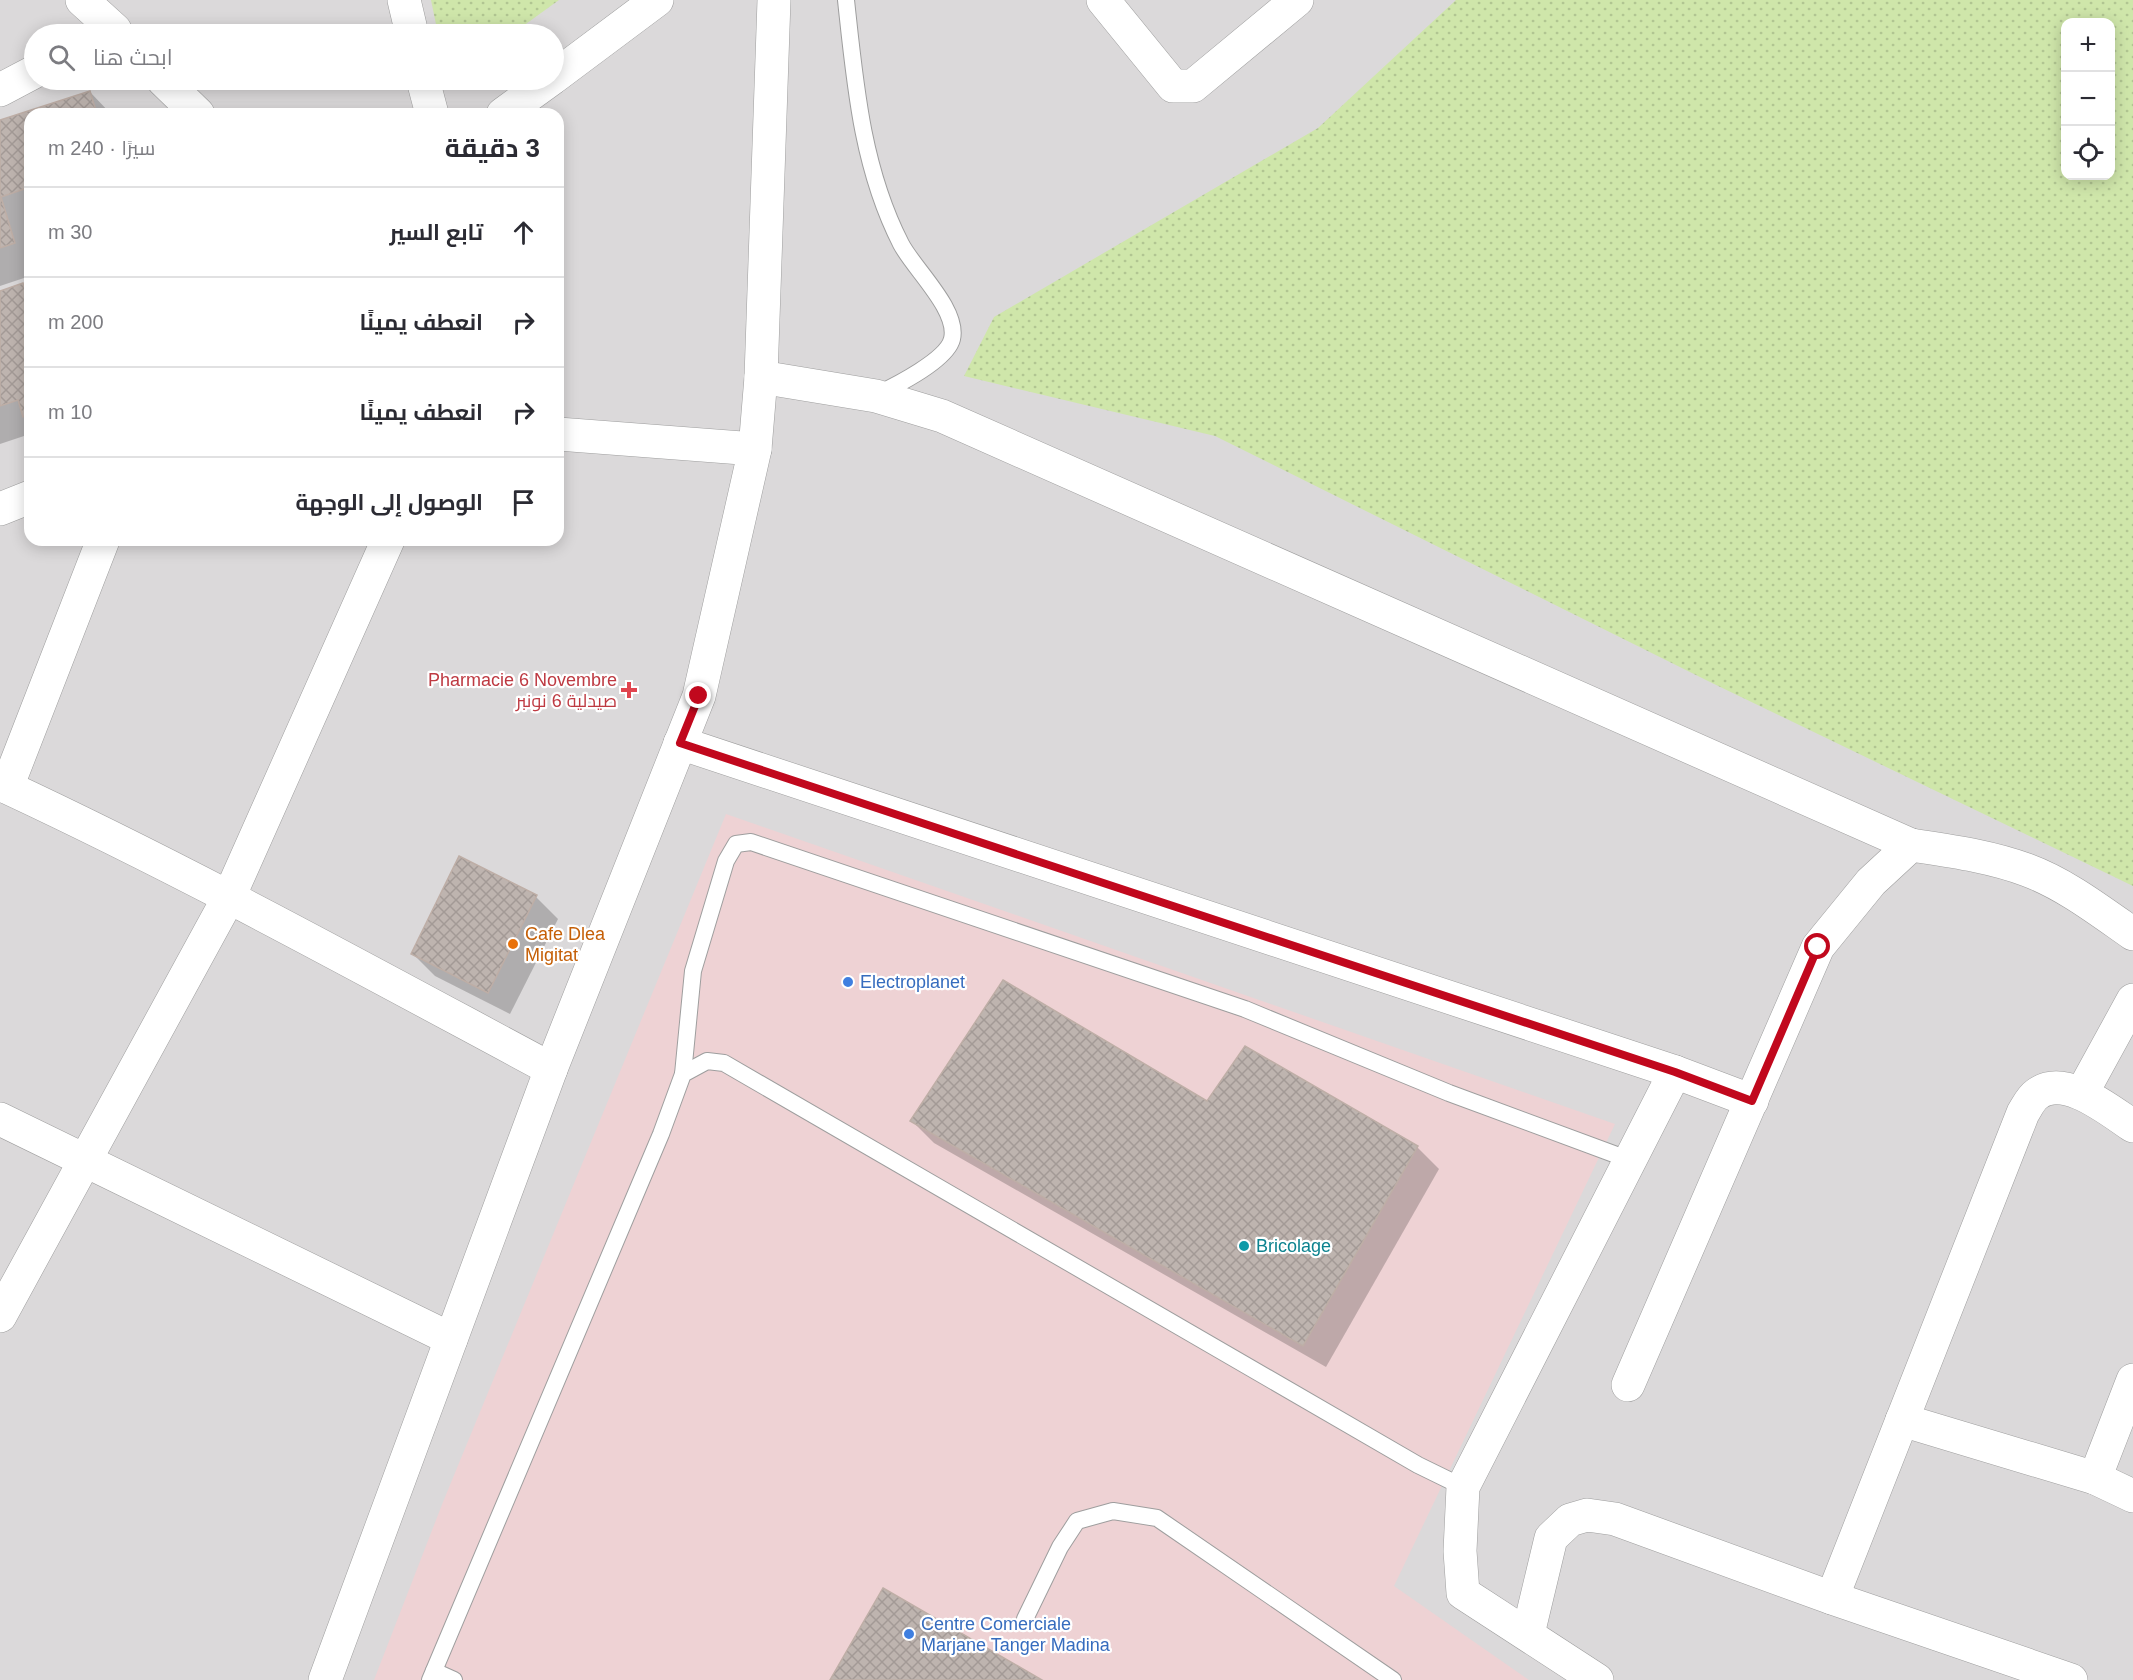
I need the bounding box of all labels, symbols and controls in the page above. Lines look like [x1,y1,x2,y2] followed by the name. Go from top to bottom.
[2061,18,2115,180] map controls
[2061,18,2115,72] button: +
[24,24,564,90] search box
[45,41,78,74] icon: search
[93,45,173,70] text: ابحث هنا
[2061,72,2115,126] button: −
[2061,126,2115,180] button: locate
[445,133,540,163] text: 3 دقيقة
[48,137,155,159] text: سيرًا · 240 m
[507,216,540,249] icon: ahead
[389,220,483,245] text: تابع السير
[48,221,92,243] text: 30 m
[507,306,540,339] icon: right
[360,310,483,335] text: انعطف يمينًا
[48,311,104,333] text: 200 m
[507,396,540,429] icon: right
[360,400,483,425] text: انعطف يمينًا
[48,401,92,423] text: 10 m
[507,486,540,519] icon: arrive
[296,490,483,515] text: الوصول إلى الوجهة
[428,670,617,712] place label: Pharmacie 6 Novembre صيدلية 6 نونبر
[685,682,711,708] route end
[622,683,636,697] marker: Pharmacie 6 Novembre صيدلية 6 نونبر
[525,924,606,965] place label: Cafe Dlea Migitat
[1804,933,1830,959] route start
[506,937,520,951] marker: Cafe Dlea Migitat
[860,972,965,992] place label: Electroplanet
[841,975,855,989] marker: Electroplanet
[1256,1236,1331,1256] place label: Bricolage
[1237,1239,1251,1253] marker: Bricolage
[921,1614,1111,1655] place label: Centre Comerciale Marjane Tanger Madina
[902,1627,916,1641] marker: Centre Comerciale Marjane Tanger Madina

